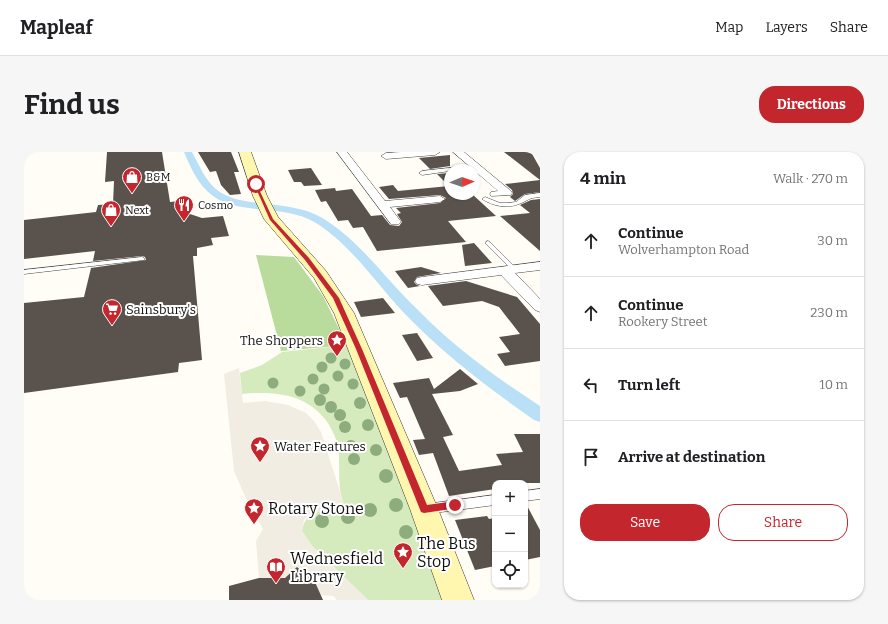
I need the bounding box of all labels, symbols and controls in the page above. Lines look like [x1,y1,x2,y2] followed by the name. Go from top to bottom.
[20,16,93,39] text: Mapleaf
[715,19,743,36] text: Map
[765,19,808,36] text: Layers
[830,19,868,36] text: Share
[759,86,864,123] button: Directions
[24,88,120,121] text: Find us
[444,164,480,200] north arrow
[121,166,143,194] shop icon: B&M
[580,168,626,189] text: 4 min
[146,171,171,184] place label: B&M
[773,171,848,186] text: Walk · 270 m
[247,175,265,193] route start
[173,194,195,222] restaurant icon: Cosmo
[100,199,122,227] shop icon: Next
[198,199,233,212] place label: Cosmo
[125,204,149,217] place label: Next
[618,224,684,242] text: Continue
[580,230,602,252] icon: ahead
[817,233,848,248] text: 30 m
[618,242,749,257] text: Wolverhampton Road
[618,296,684,314] text: Continue
[101,298,123,326] supermarket icon: Sainsbury's
[126,302,196,317] place label: Sainsbury's
[580,302,602,324] icon: ahead
[810,305,848,320] text: 230 m
[618,314,707,329] text: Rookery Street
[326,329,348,357] place icon: The Shoppers
[240,333,323,348] place label: The Shoppers
[580,374,602,396] icon: left
[618,376,680,394] text: Turn left
[819,377,848,392] text: 10 m
[249,435,271,463] place icon: Water Features
[274,439,366,454] place label: Water Features
[580,446,602,468] icon: arrive
[618,448,765,466] text: Arrive at destination
[492,480,528,588] map controls
[492,480,528,516] button: +
[446,496,464,514] route end
[243,497,265,525] place icon: Rotary Stone
[268,499,364,518] place label: Rotary Stone
[580,504,710,541] button: Save
[718,504,848,541] button: Share
[492,516,528,552] button: −
[417,534,476,571] place label: The Bus Stop
[392,541,414,569] place icon: The Bus Stop
[290,549,384,586] place label: Wednesfield Library
[492,552,528,588] button: locate
[265,556,287,584] library icon: Wednesfield Library

